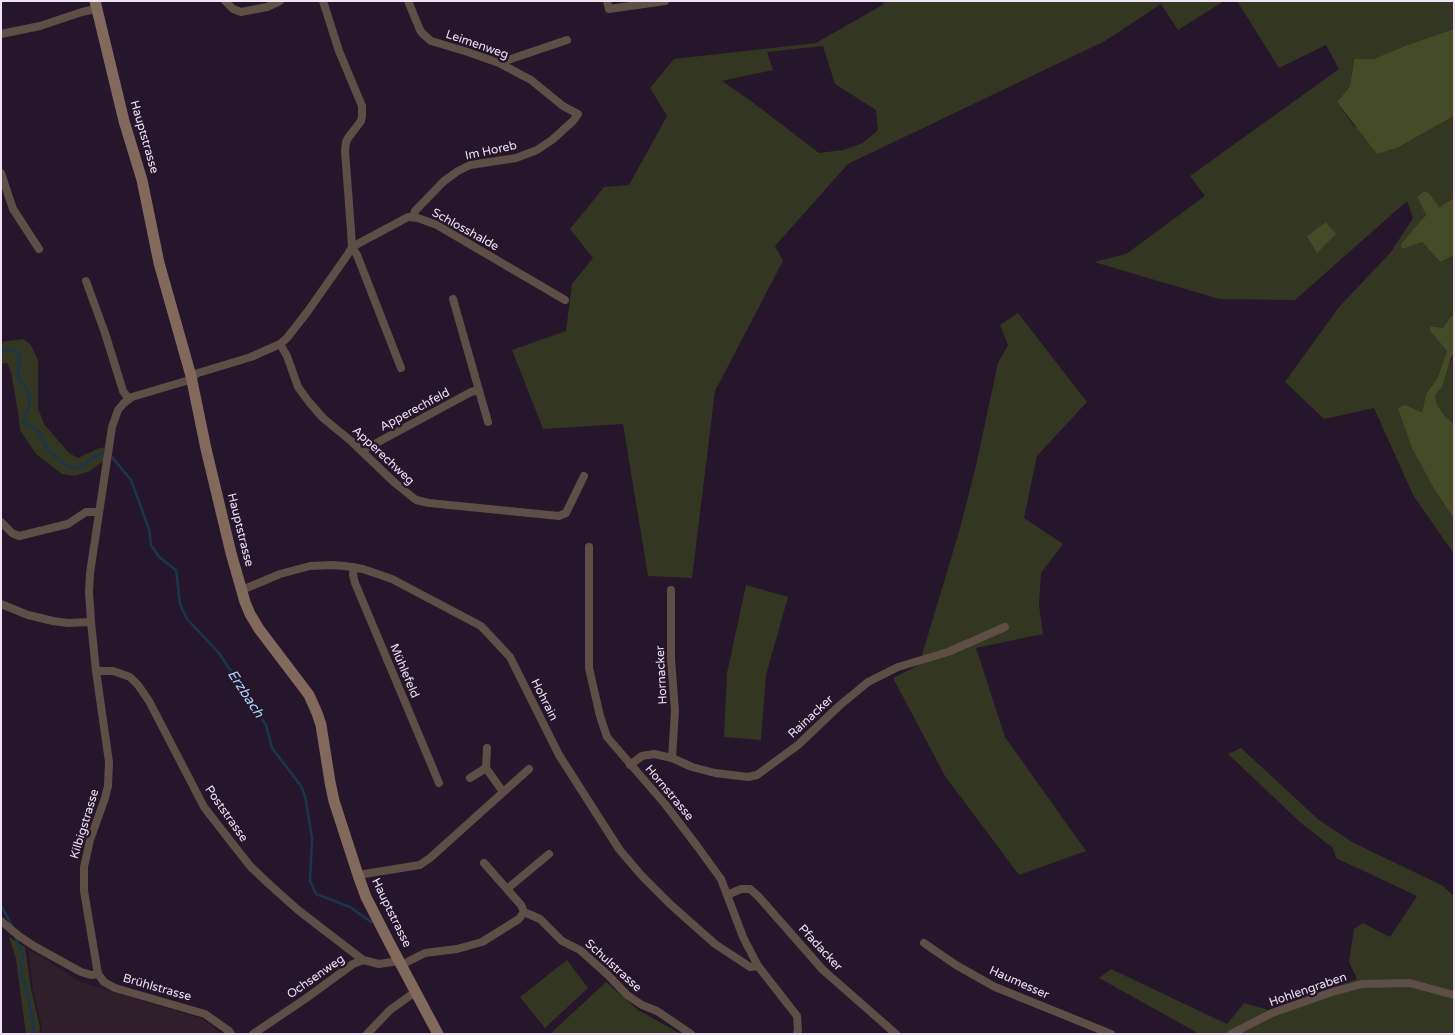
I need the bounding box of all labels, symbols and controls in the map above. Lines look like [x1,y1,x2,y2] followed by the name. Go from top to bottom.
[444,28,510,62] street label: Leimenweg
[127,99,161,175] street label: Hauptstrasse
[464,139,518,163] street label: Im Horeb
[429,206,501,254] street label: Schlosshalde
[378,386,452,434] street label: Apperechfeld
[349,424,417,488] street label: Apperechweg
[224,492,256,568] street label: Hauptstrasse
[386,642,422,700] street label: Mühlefeld
[653,645,671,705] street label: Hornacker
[223,667,267,721] water label: Erzbach
[527,677,561,723] street label: Hohrain
[785,692,837,742] street label: Rainacker
[642,762,696,824] street label: Hornstrasse
[201,783,251,845] street label: Poststrasse
[68,787,102,861] street label: Kilbigstrasse
[368,876,414,950] street label: Hauptstrasse
[795,922,845,974] street label: Pfadacker
[582,937,644,995] street label: Schulstrasse
[285,952,347,1002] street label: Ochsenweg
[987,963,1051,1003] street label: Haumesser
[1267,970,1349,1010] street label: Hohlengraben
[121,971,193,1005] street label: Brühlstrasse

